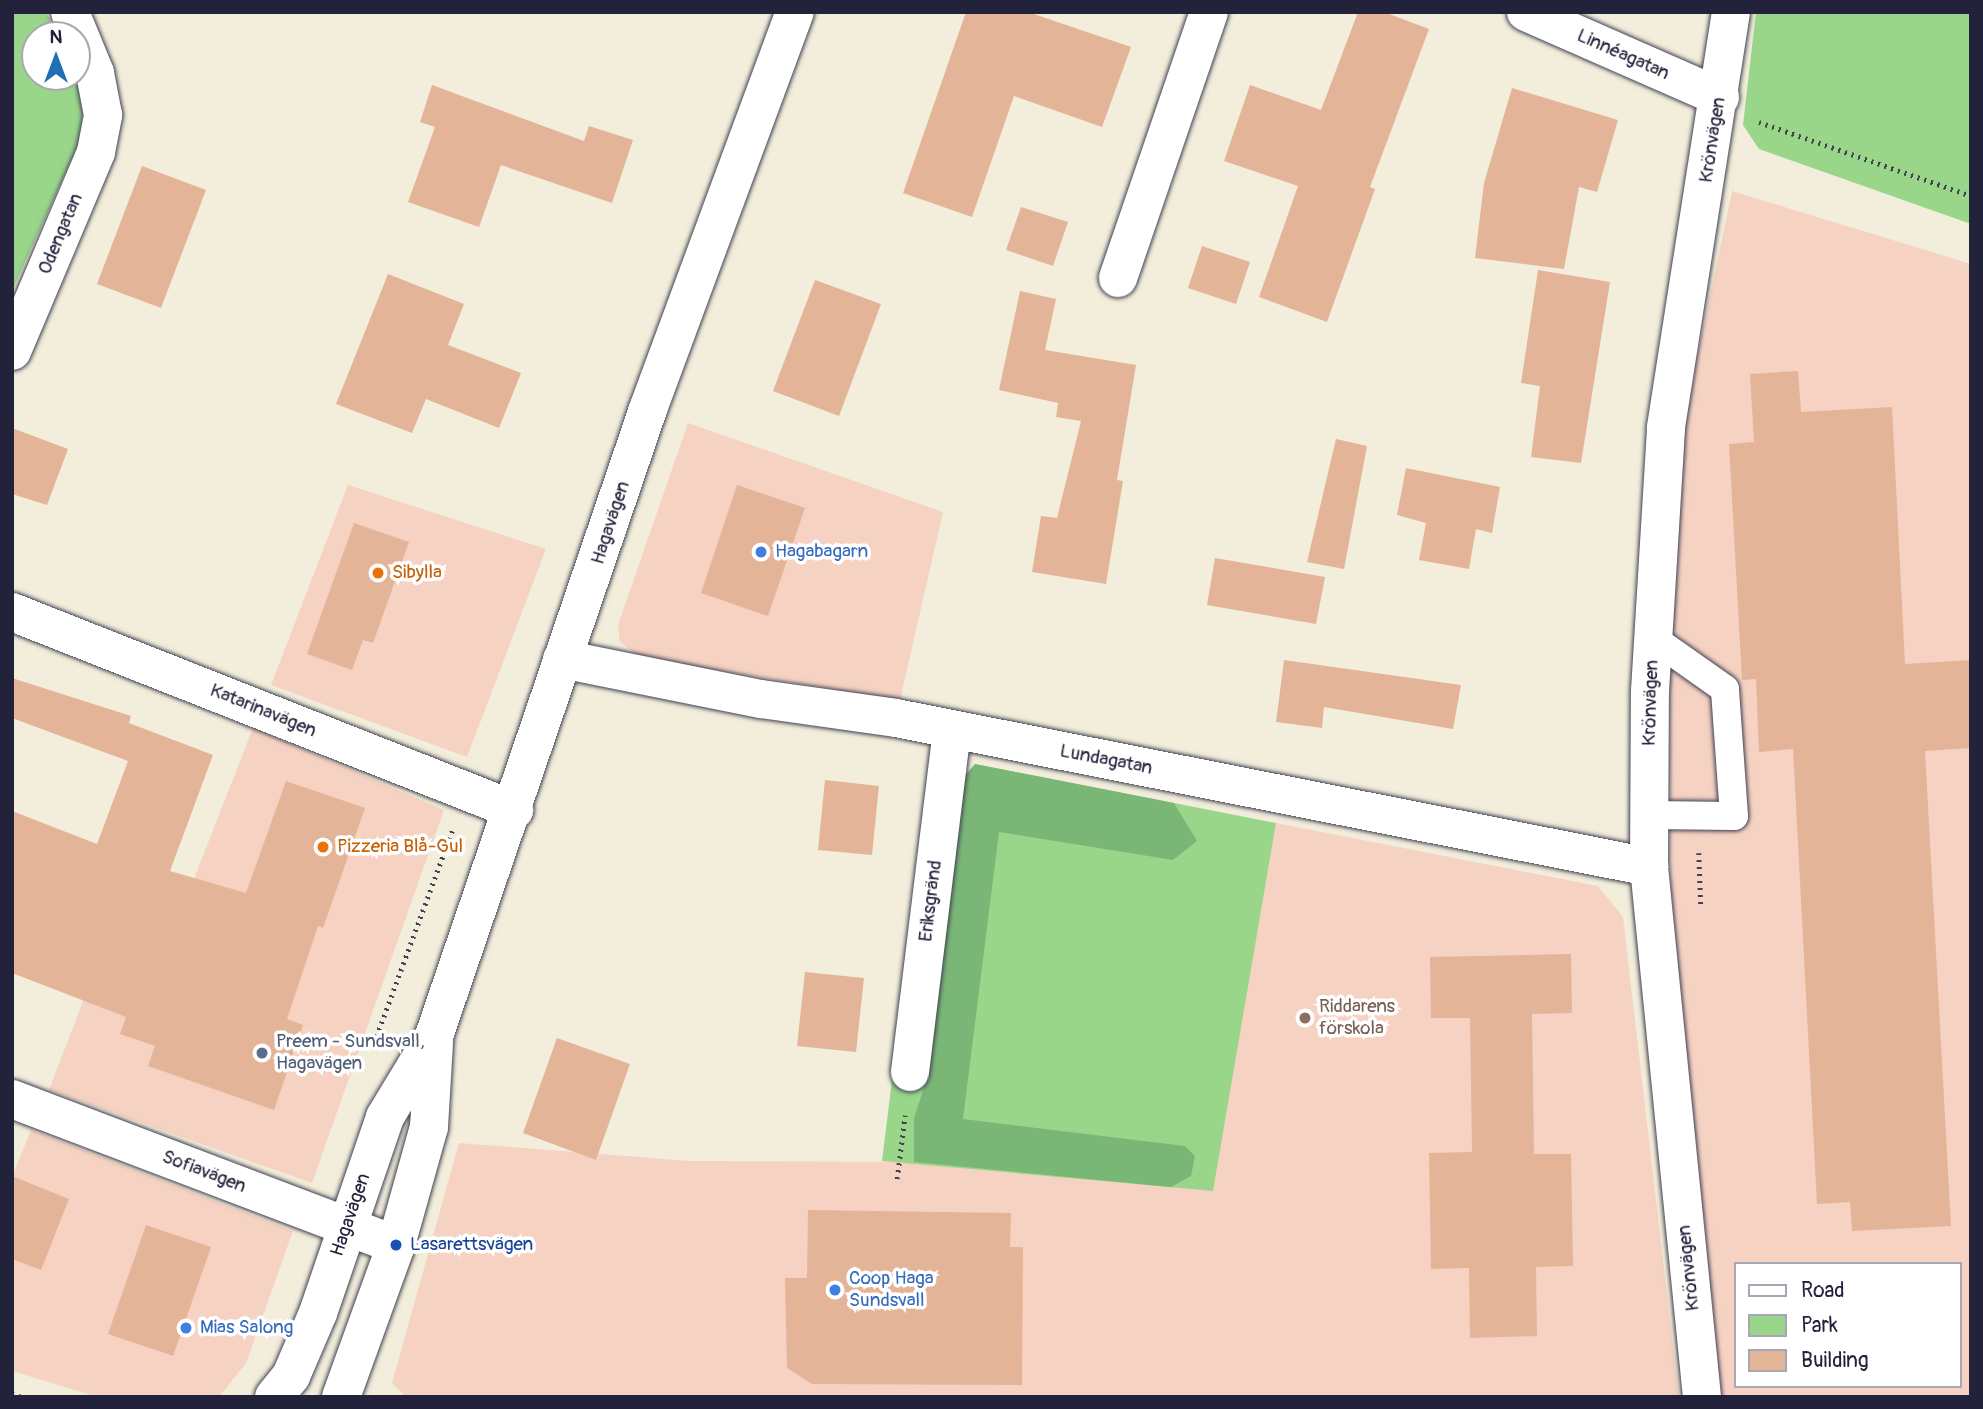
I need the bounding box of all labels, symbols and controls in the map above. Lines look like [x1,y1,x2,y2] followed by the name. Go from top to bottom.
[21,21,91,91] north arrow
[1573,24,1673,86] street label: Linnéagatan
[50,25,62,49] text: N
[1695,96,1731,184] street label: Krönvägen
[34,190,88,278] street label: Odengatan
[587,479,635,567] street label: Hagavägen
[775,541,868,563] place label: Hagabagarn
[753,544,769,560] marker: Hagabagarn
[392,562,442,584] place label: Sibylla
[370,565,386,581] marker: Sibylla
[1638,659,1664,747] street label: Krönvägen
[206,679,320,743] street label: Katarinavägen
[1058,740,1154,780] street label: Lundagatan
[337,836,463,858] place label: Pizzeria Blå-Gul
[315,839,331,855] marker: Pizzeria Blå-Gul
[915,859,947,943] street label: Eriksgränd
[1319,996,1395,1040] place label: Riddarens förskola
[1297,1010,1313,1026] marker: Riddarens förskola
[276,1031,425,1075] place label: Preem - Sundsvall, Hagavägen
[254,1045,270,1061] marker: Preem - Sundsvall, Hagavägen
[159,1146,249,1198] street label: Sofiavägen
[326,1171,376,1259] street label: Hagavägen
[1673,1224,1705,1312] street label: Krönvägen
[410,1234,533,1256] place label: Lasarettsvägen
[388,1237,404,1253] marker: Lasarettsvägen
[1734,1262,1962,1388] legend
[849,1268,934,1312] place label: Coop Haga Sundsvall
[1801,1277,1845,1304] text: Road
[827,1282,843,1298] marker: Coop Haga Sundsvall
[1801,1312,1838,1339] text: Park
[200,1317,293,1339] place label: Mias Salong
[178,1320,194,1336] marker: Mias Salong
[1801,1347,1868,1374] text: Building

